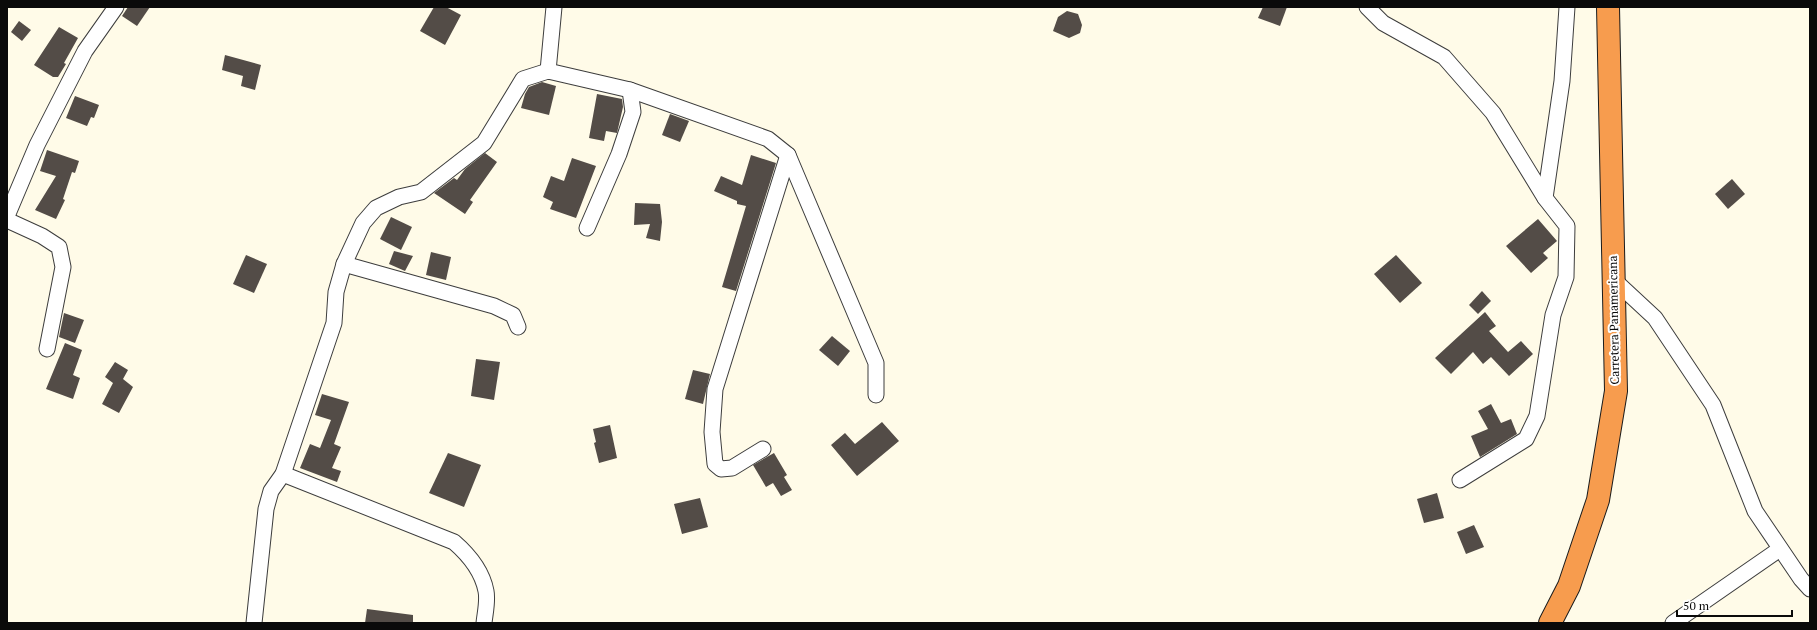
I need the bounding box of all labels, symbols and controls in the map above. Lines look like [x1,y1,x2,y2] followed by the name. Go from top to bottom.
[1605,255,1622,385] street label: Carretera Panamericana
[1677,592,1792,618] scale bar
[1683,598,1710,613] text: 50 m

